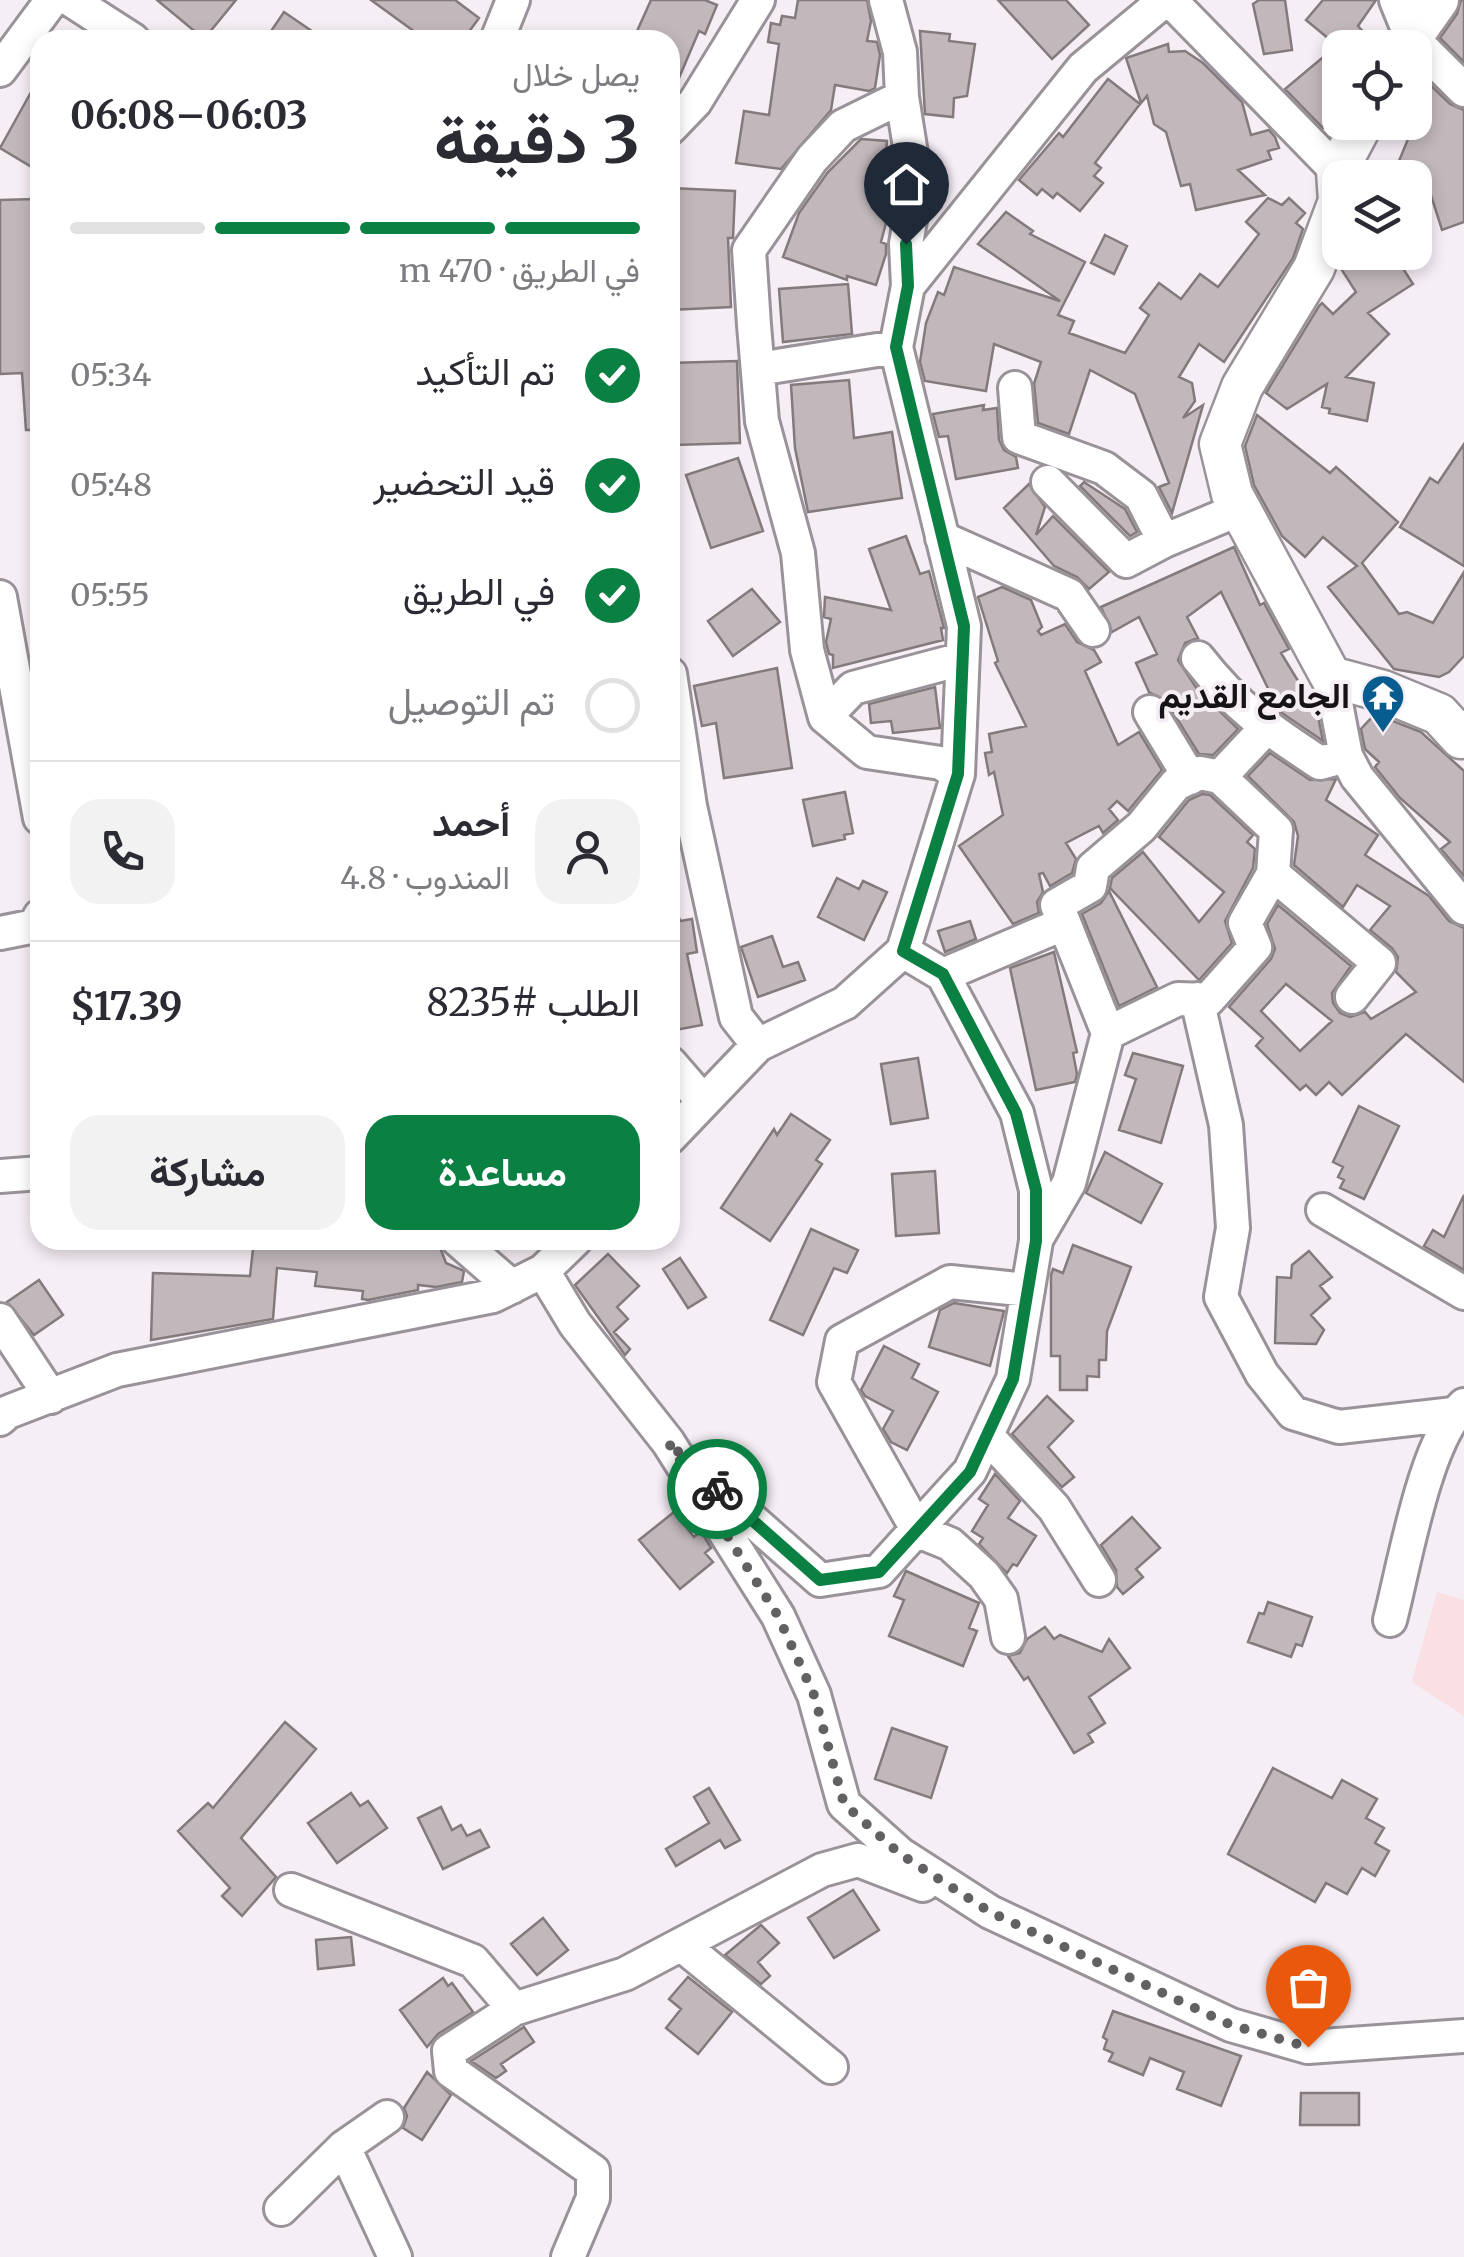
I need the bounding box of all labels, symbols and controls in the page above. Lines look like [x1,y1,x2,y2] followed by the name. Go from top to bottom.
[1322,30,1432,270] map controls
[1322,30,1432,140] button: locate
[512,55,640,95] text: يصل خلال
[70,92,308,139] text: 06:03–06:08
[434,99,640,181] text: 3 دقيقة
[864,142,949,245] pin
[879,157,934,212] icon: home
[1322,160,1432,270] button: layers
[399,251,640,291] text: في الطريق · 470 m
[415,348,555,395] text: تم التأكيد
[585,348,640,403] icon: check
[70,355,151,395] text: 05:34
[373,458,555,505] text: قيد التحضير
[585,458,640,513] icon: check
[70,465,152,505] text: 05:48
[403,568,555,615] text: في الطريق
[585,568,640,623] icon: check
[70,575,150,615] text: 05:55
[1360,673,1406,734] temple icon: الجامع القديم
[1158,674,1350,720] place label: الجامع القديم
[388,678,555,725] text: تم التوصيل
[70,799,175,904] button: phone
[432,799,510,846] text: أحمد
[535,799,640,904] button: person
[340,858,510,898] text: المندوب · 4.8
[426,979,640,1026] text: الطلب #8235
[70,983,183,1030] text: $17.39
[70,1115,345,1230] button: مشاركة
[365,1115,640,1230] button: مساعدة
[667,1439,767,1539] courier
[690,1462,745,1517] icon: bike
[1266,1945,1351,2048] pin
[1281,1960,1336,2015] icon: bag

